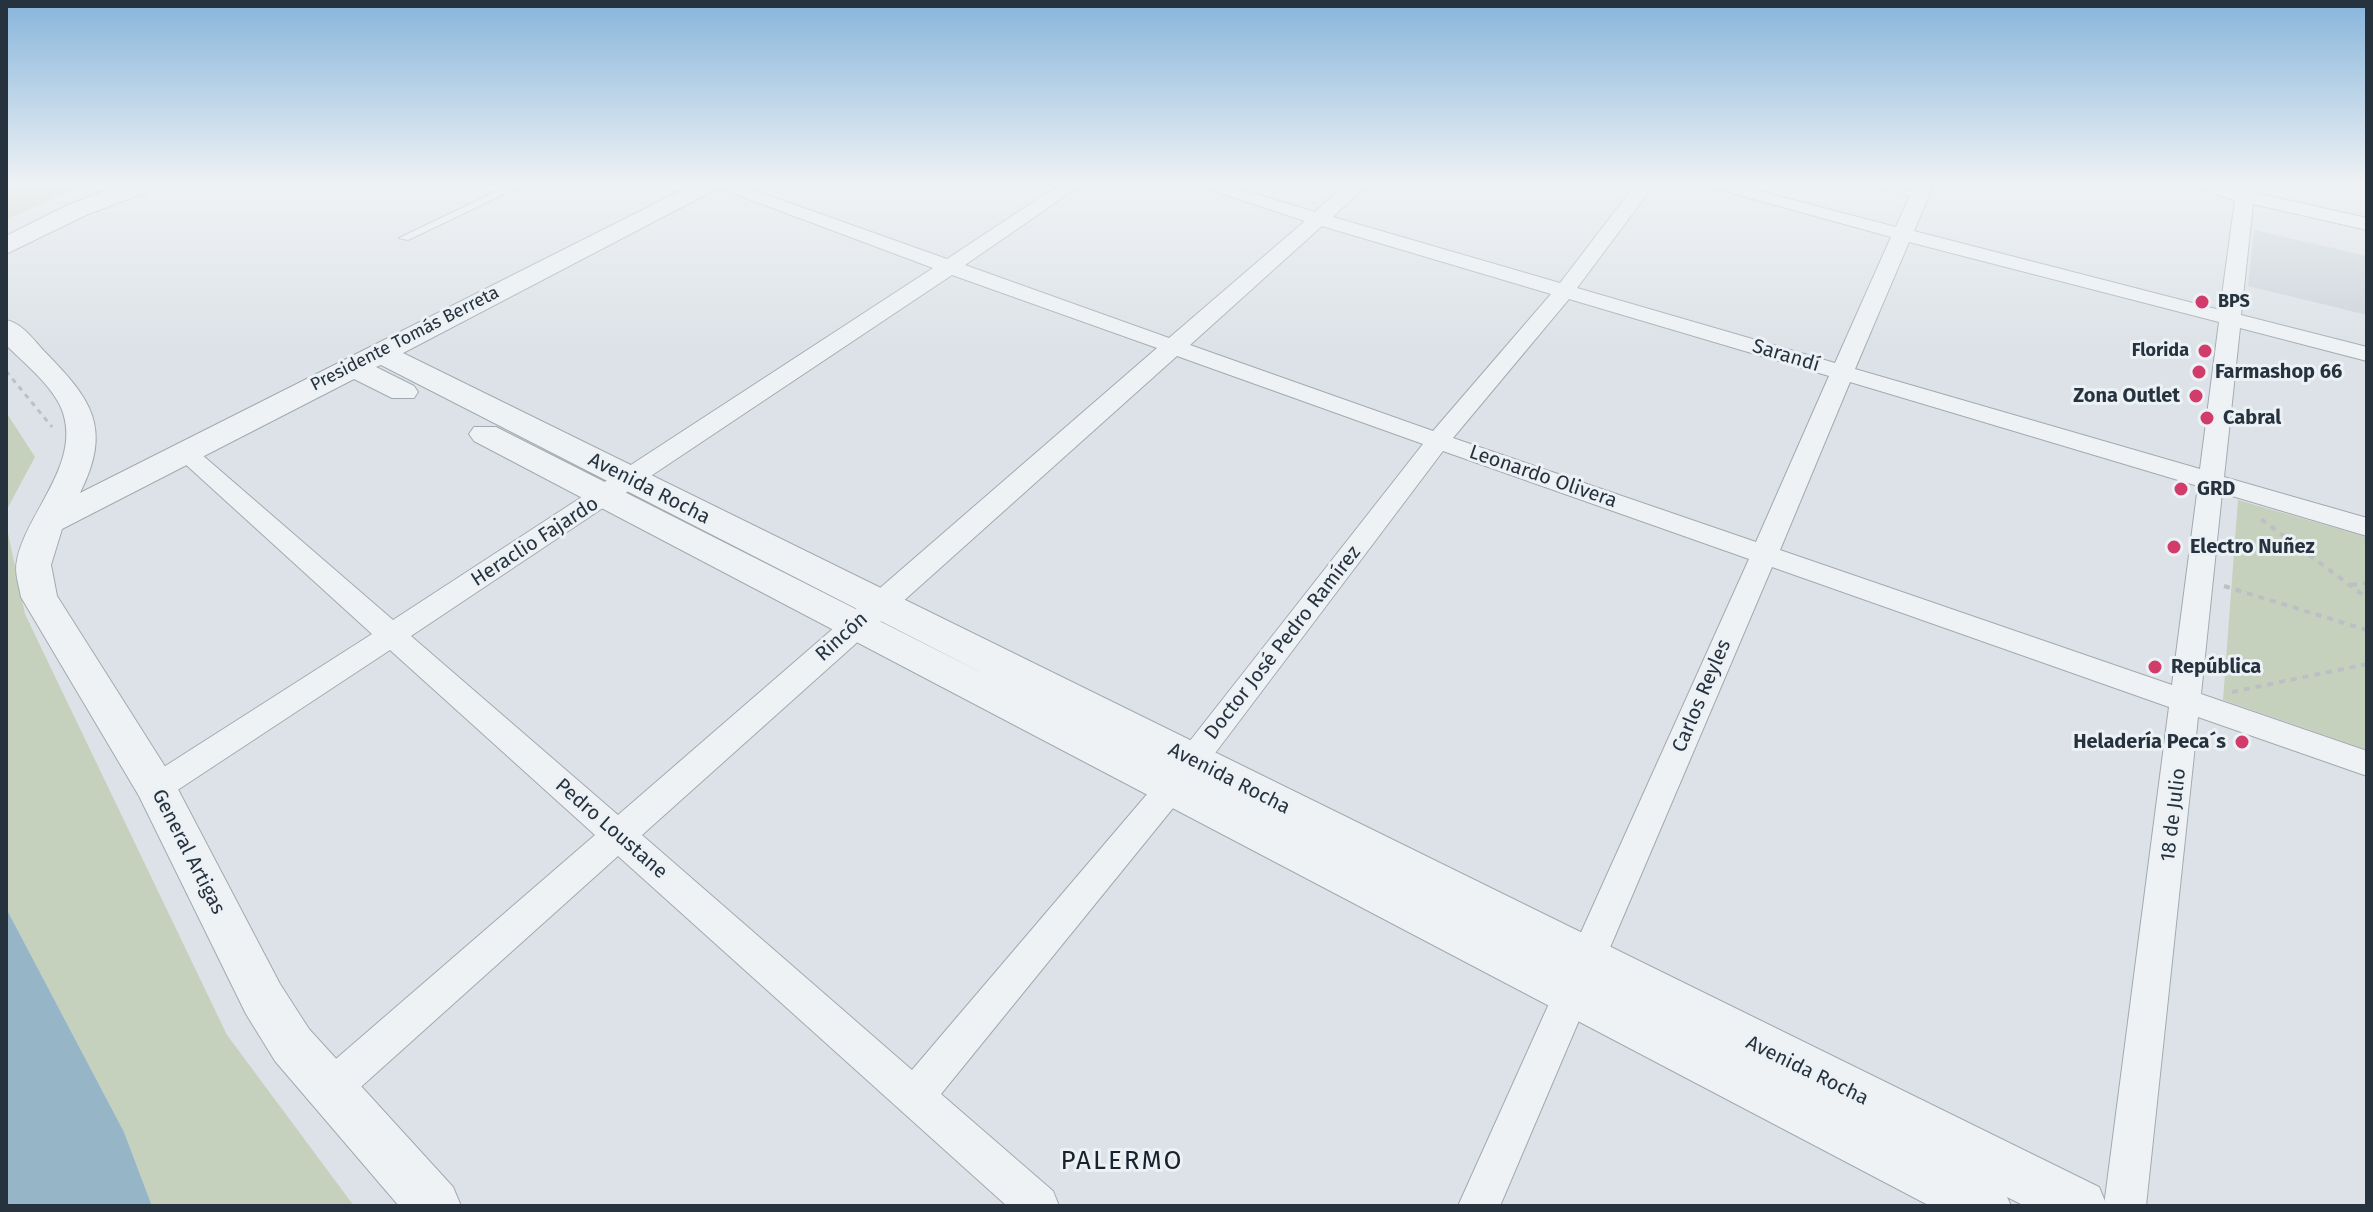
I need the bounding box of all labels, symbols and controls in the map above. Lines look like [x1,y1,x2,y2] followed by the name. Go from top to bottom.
[307,282,503,396] street label: Presidente Tomás Berreta
[2218,291,2250,313] place label: BPS
[2193,293,2211,311] marker: BPS
[1749,334,1823,378] street label: Sarandí
[2132,340,2189,362] place label: Florida
[2196,342,2214,360] marker: Florida
[2215,360,2342,384] place label: Farmashop 66
[2190,363,2208,381] marker: Farmashop 66
[2073,384,2180,408] place label: Zona Outlet
[2187,387,2205,405] marker: Zona Outlet
[2223,406,2281,430] place label: Cabral
[2198,409,2216,427] marker: Cabral
[1466,440,1620,514] street label: Leonardo Olivera
[584,448,714,530] street label: Avenida Rocha
[2197,477,2235,501] place label: GRD
[2172,480,2190,498] marker: GRD
[467,492,603,592] street label: Heraclio Fajardo
[2190,535,2315,559] place label: Electro Nuñez
[2165,538,2183,556] marker: Electro Nuñez
[1200,541,1366,745] street label: Doctor José Pedro Ramírez
[811,607,873,667] street label: Rincón
[1667,636,1737,756] street label: Carlos Reyles
[2171,655,2261,679] place label: República
[2146,658,2164,676] marker: República
[2073,730,2226,754] place label: Heladería Peca´s
[2233,733,2251,751] marker: Heladería Peca´s
[1164,738,1294,820] street label: Avenida Rocha
[2156,767,2192,863] street label: 18 de Julio
[550,774,672,884] street label: Pedro Loustane
[146,785,230,919] street label: General Artigas
[1742,1031,1872,1111] street label: Avenida Rocha
[1061,1146,1183,1178] district label: PALERMO

